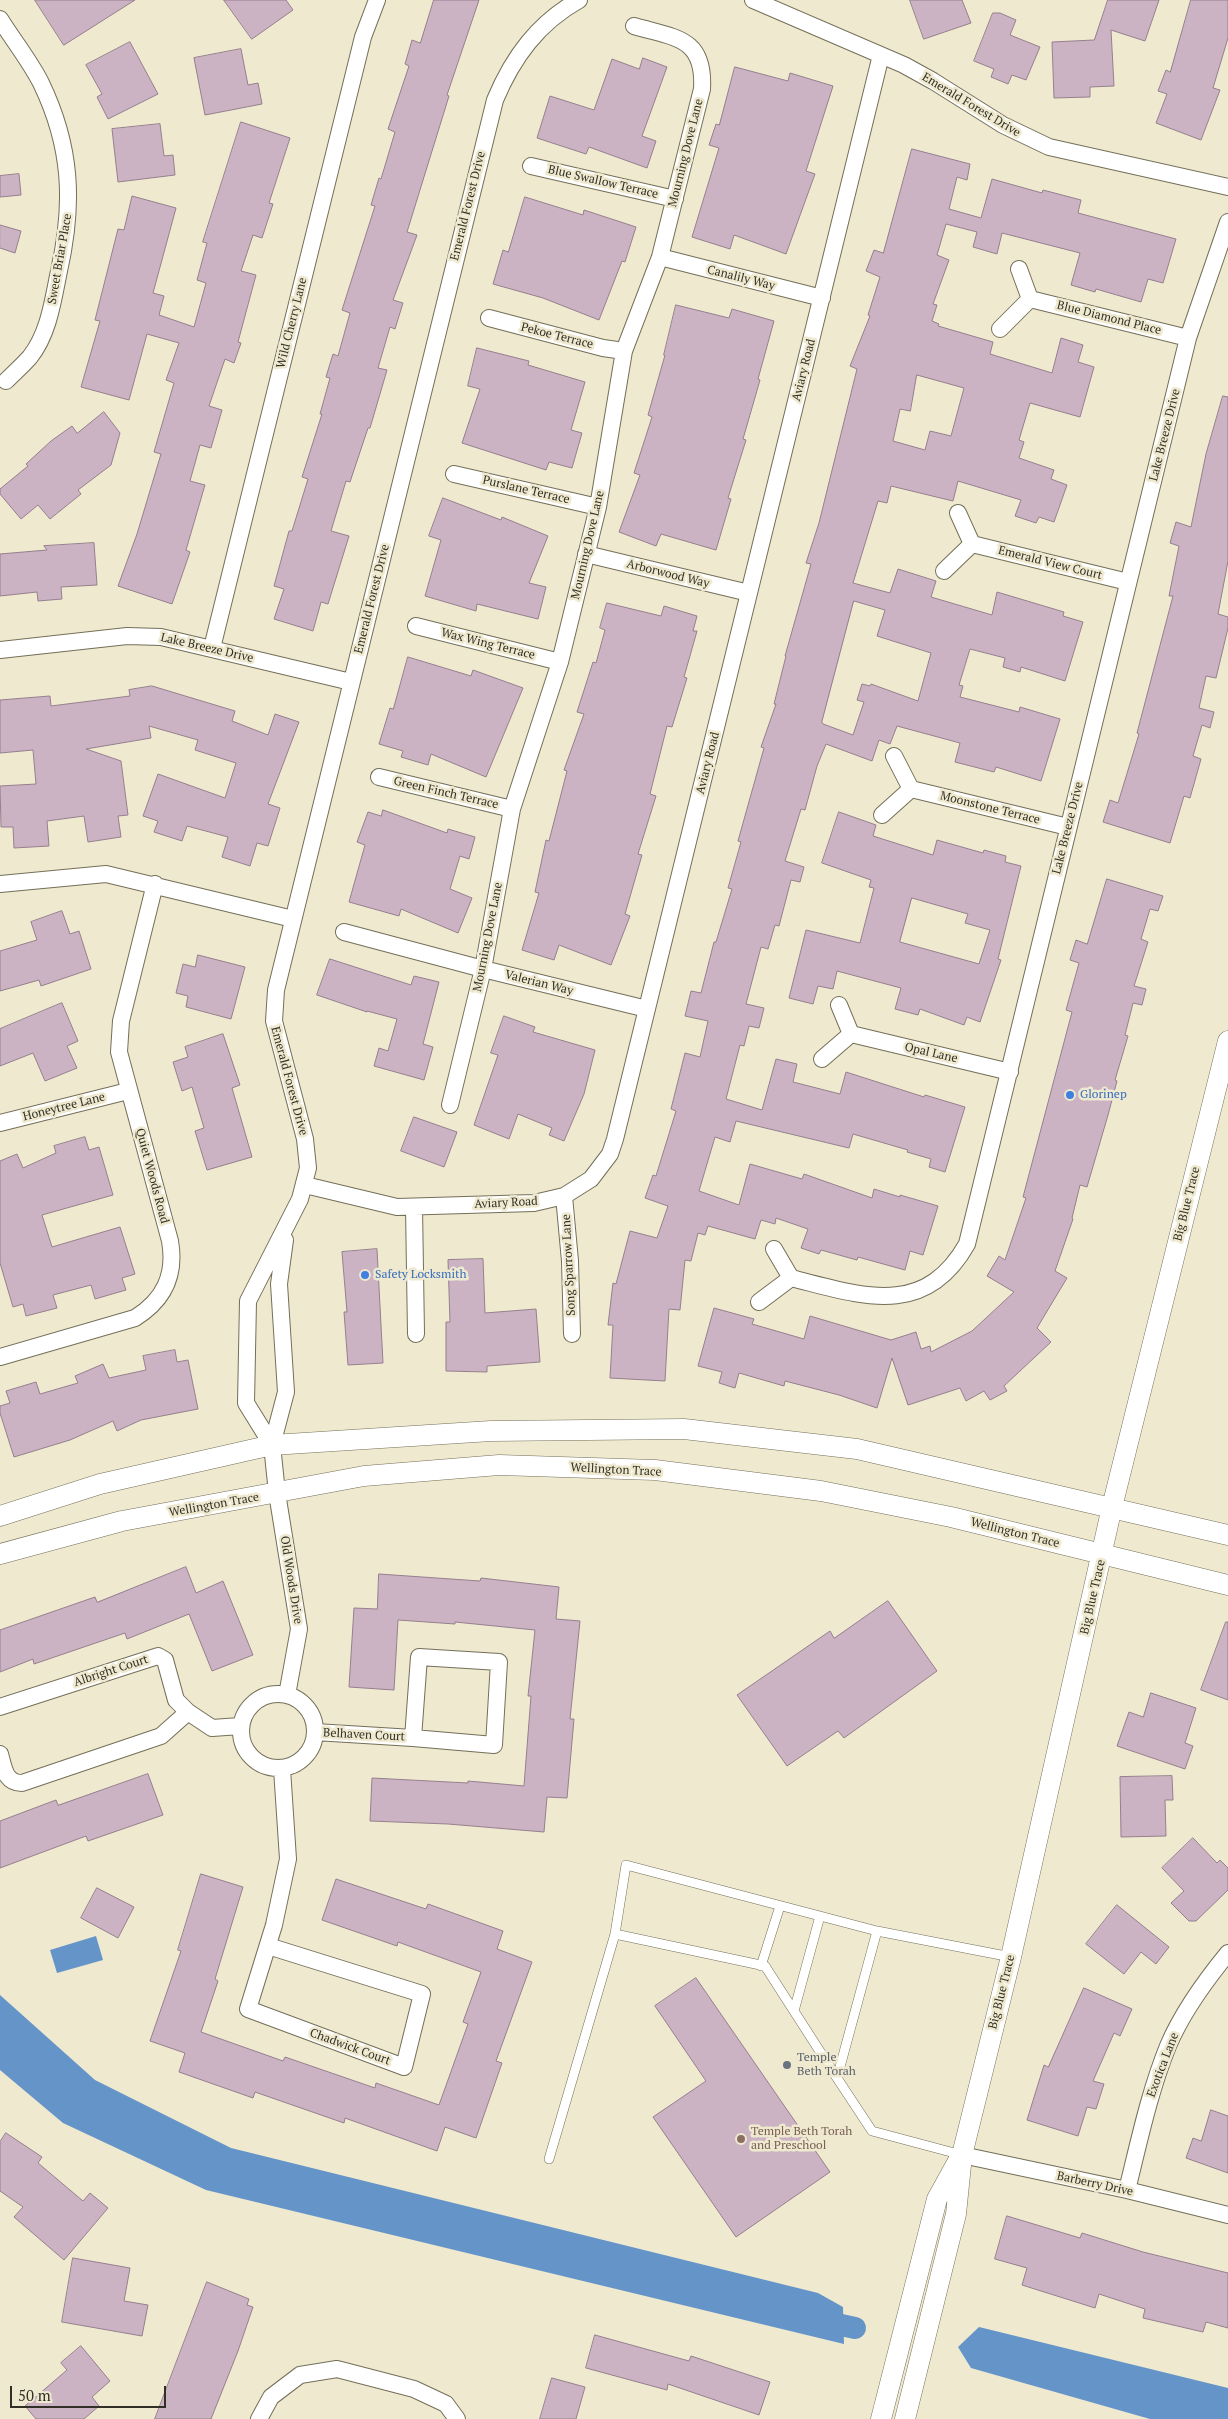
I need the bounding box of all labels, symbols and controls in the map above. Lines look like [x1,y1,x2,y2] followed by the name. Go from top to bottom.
[919,70,1023,140] street label: Emerald Forest Drive
[666,97,706,209] street label: Mourning Dove Lane
[447,150,489,262] street label: Emerald Forest Drive
[546,162,660,202] street label: Blue Swallow Terrace
[45,213,75,305] street label: Sweet Briar Place
[706,263,776,293] street label: Canalily Way
[274,276,310,370] street label: Wild Cherry Lane
[1055,298,1163,338] street label: Blue Diamond Place
[519,320,595,352] street label: Pekoe Terrace
[789,337,819,403] street label: Aviary Road
[1147,387,1183,483] street label: Lake Breeze Drive
[481,473,571,507] street label: Purslane Terrace
[568,489,608,601] street label: Mourning Dove Lane
[351,543,393,655] street label: Emerald Forest Drive
[996,543,1104,583] street label: Emerald View Court
[625,557,711,591] street label: Arborwood Way
[440,625,536,663] street label: Wax Wing Terrace
[159,630,255,666] street label: Lake Breeze Drive
[693,730,723,796] street label: Aviary Road
[392,774,500,812] street label: Green Finch Terrace
[1050,780,1086,876] street label: Lake Breeze Drive
[938,789,1042,827] street label: Moonstone Terrace
[470,881,506,993] street label: Mourning Dove Lane
[503,968,575,998] street label: Valerian Way
[268,1025,310,1137] street label: Emerald Forest Drive
[903,1040,959,1066] street label: Opal Lane
[1080,1088,1127,1102] place label: Glorinep
[1064,1089,1076,1101] marker: Glorinep
[21,1090,107,1124] street label: Honeytree Lane
[132,1127,172,1225] street label: Quiet Woods Road
[1171,1165,1203,1243] street label: Big Blue Trace
[474,1194,538,1212] street label: Aviary Road
[559,1214,579,1316] street label: Song Sparrow Lane
[375,1268,466,1282] place label: Safety Locksmith
[359,1269,371,1281] marker: Safety Locksmith
[570,1460,662,1480] street label: Wellington Trace
[168,1490,260,1520] street label: Wellington Trace
[969,1515,1061,1551] street label: Wellington Trace
[277,1535,305,1625] street label: Old Woods Drive
[1077,1558,1109,1636] street label: Big Blue Trace
[72,1652,150,1690] street label: Albright Court
[323,1726,405,1744] street label: Belhaven Court
[986,1953,1018,2031] street label: Big Blue Trace
[308,2026,392,2068] street label: Chadwick Court
[1144,2031,1182,2099] street label: Exotica Lane
[797,2051,856,2079] place label: Temple Beth Torah
[781,2059,793,2071] marker: Temple Beth Torah
[751,2125,852,2153] place label: Temple Beth Torah and Preschool
[735,2133,747,2145] marker: Temple Beth Torah and Preschool
[1056,2169,1134,2199] street label: Barberry Drive
[12,2376,169,2408] scale bar
[18,2385,51,2405] text: 50 m

